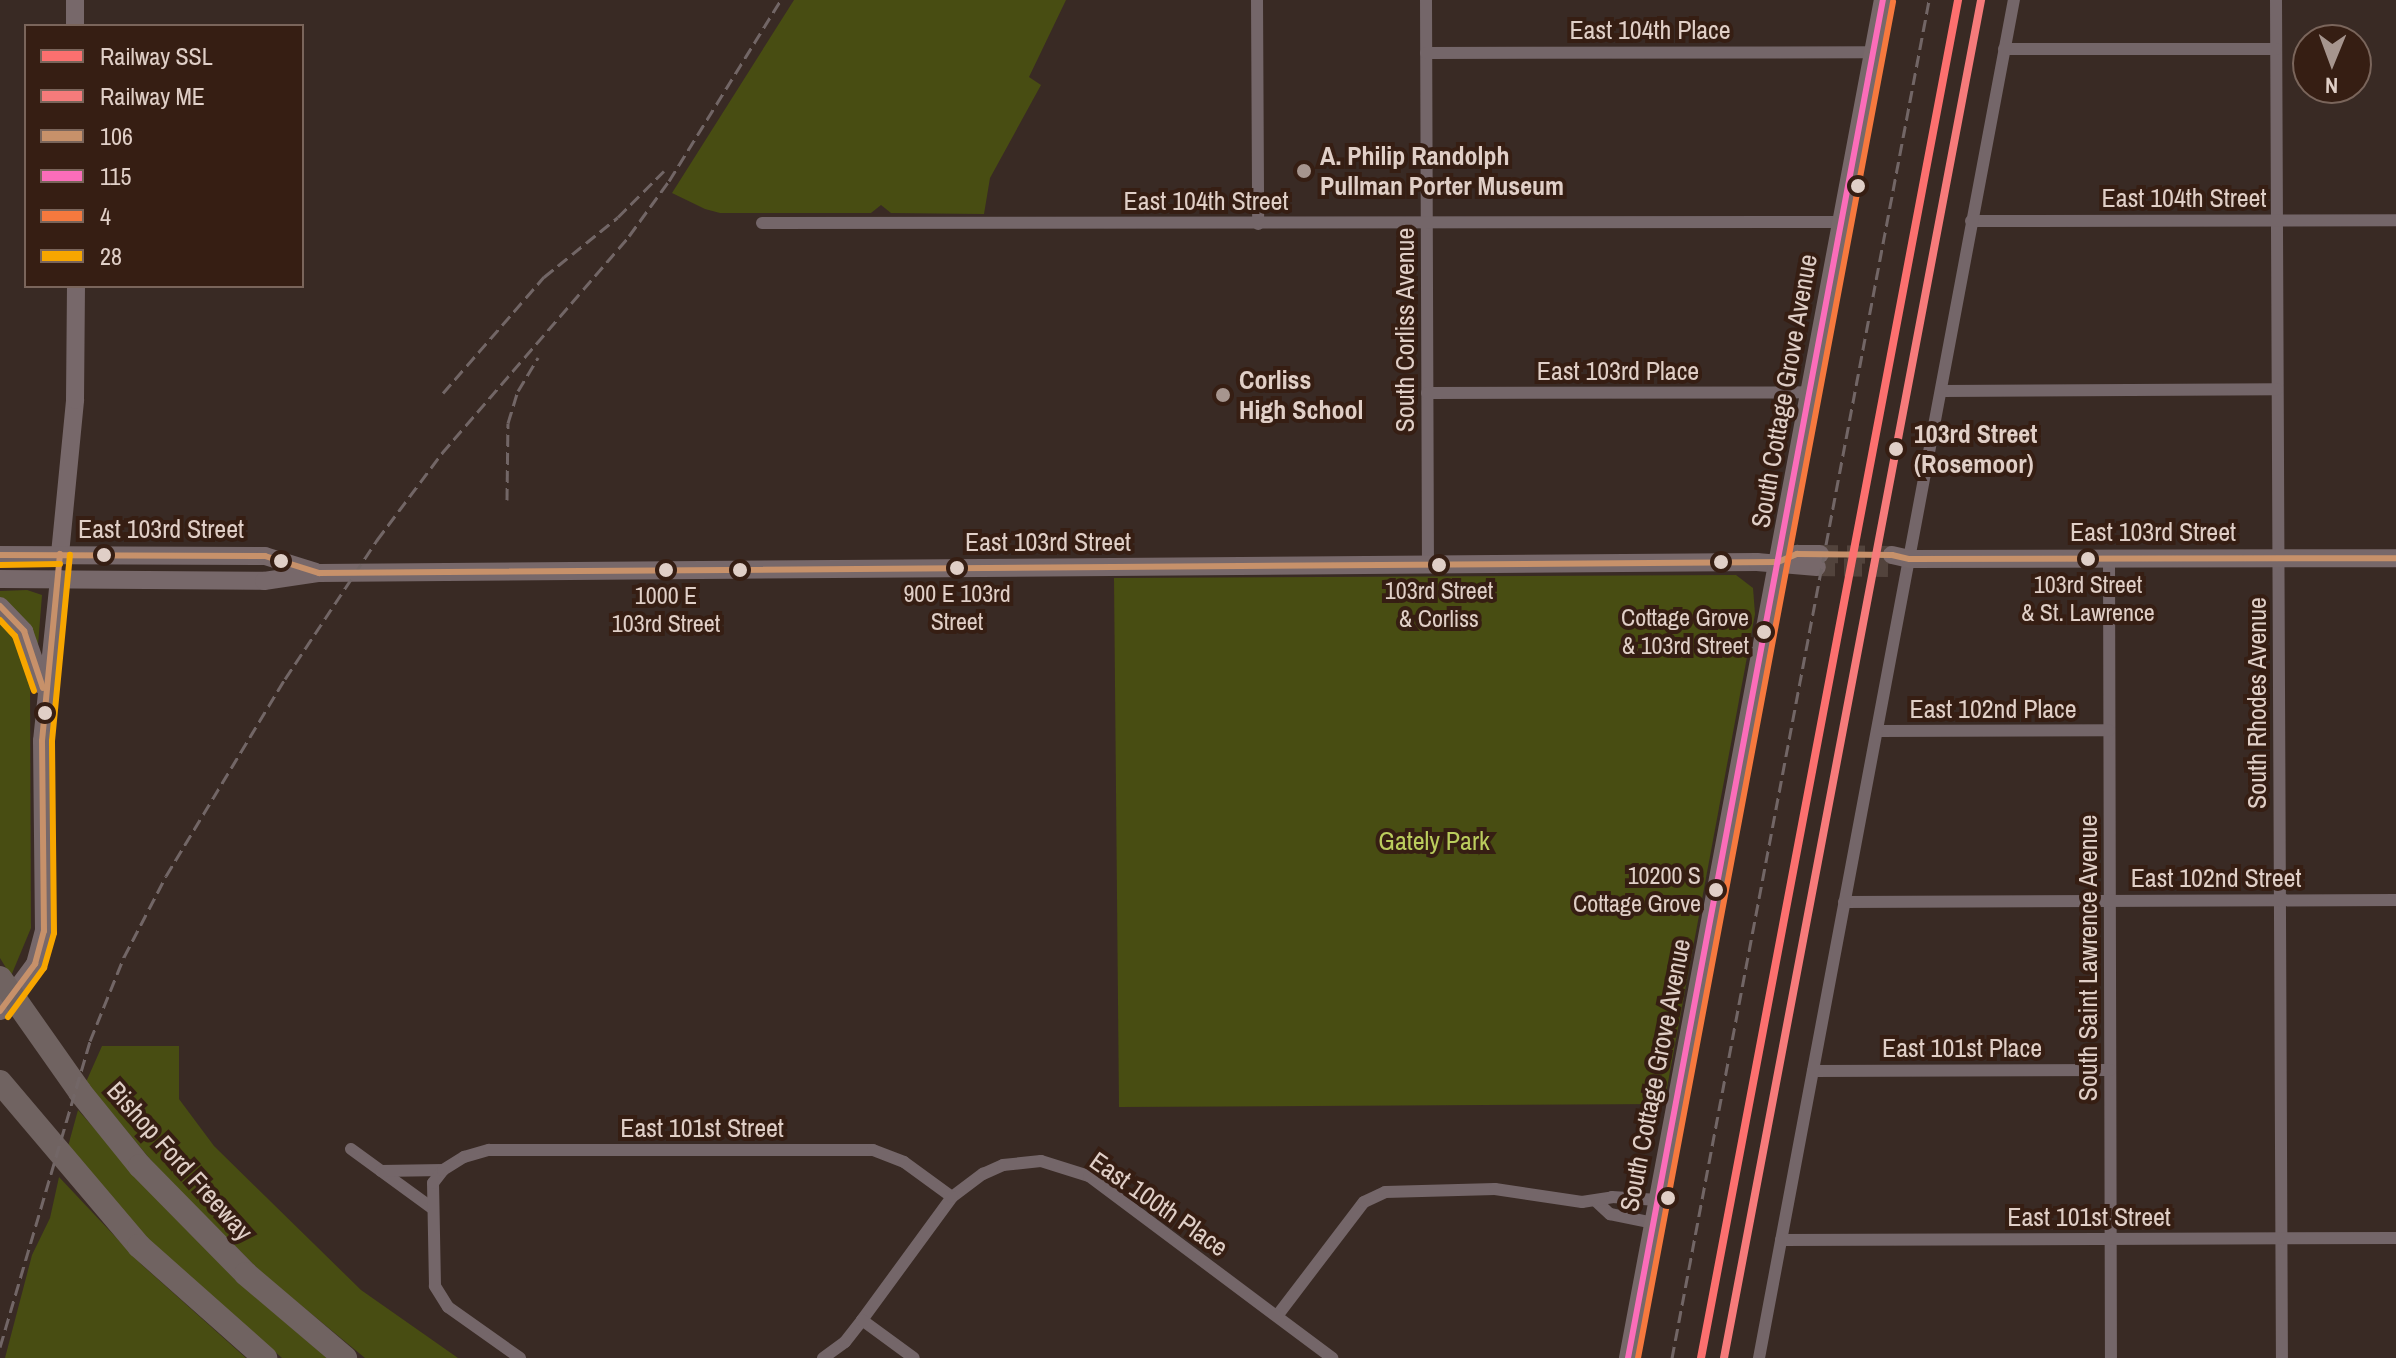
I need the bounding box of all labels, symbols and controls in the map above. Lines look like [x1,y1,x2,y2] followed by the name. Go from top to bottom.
[1569,14,1731,46] street label: East 104th Place
[24,24,304,288] legend
[2292,24,2372,104] north arrow
[100,40,213,72] text: Railway SSL
[2325,71,2338,101] text: N
[100,80,205,112] text: Railway ME
[100,120,133,152] text: 106
[1320,140,1564,202] place label: A. Philip Randolph Pullman Porter Museum
[100,160,131,192] text: 115
[1295,162,1313,180] marker: A. Philip Randolph Pullman Porter Museum
[1850,178,1866,194] unlabelled marker
[2102,182,2266,214] street label: East 104th Street
[1124,185,1288,217] street label: East 104th Street
[100,200,111,232] text: 4
[1389,227,1421,433] street label: South Corliss Avenue
[100,240,122,272] text: 28
[1744,251,1824,531] street label: South Cottage Grove Avenue
[1537,355,1699,387] street label: East 103rd Place
[1239,364,1363,426] place label: Corliss High School
[1214,386,1232,404] marker: Corliss High School
[1914,418,2037,480] place label: 103rd Street (Rosemoor)
[1885,438,1907,460] marker: 103rd Street (Rosemoor)
[78,513,244,545] street label: East 103rd Street
[2070,516,2236,548] street label: East 103rd Street
[965,526,1131,558] street label: East 103rd Street
[96,547,112,563] unlabelled marker
[2080,551,2096,567] marker: 103rd Street & St. Lawrence
[273,553,289,569] unlabelled marker
[1713,554,1729,570] unlabelled marker
[1431,557,1447,573] marker: 103rd Street & Corliss
[949,560,965,576] marker: 900 E 103rd Street
[658,562,674,578] marker: 1000 E 103rd Street
[732,562,748,578] unlabelled marker
[2021,571,2155,627] place label: 103rd Street & St. Lawrence
[1385,577,1493,633] place label: 103rd Street & Corliss
[903,580,1011,636] place label: 900 E 103rd Street
[612,582,720,638] place label: 1000 E 103rd Street
[2241,597,2273,809] street label: South Rhodes Avenue
[1621,604,1749,660] place label: Cottage Grove & 103rd Street
[1756,624,1772,640] marker: Cottage Grove & 103rd Street
[1909,693,2077,725] street label: East 102nd Place
[37,705,53,721] unlabelled marker
[2072,814,2104,1102] street label: South Saint Lawrence Avenue
[1378,825,1490,857] park label: Gately Park
[1573,862,1701,918] place label: 10200 S Cottage Grove
[2131,862,2301,894] street label: East 102nd Street
[1708,882,1724,898] marker: 10200 S Cottage Grove
[1613,935,1697,1215] street label: South Cottage Grove Avenue
[1882,1032,2042,1064] street label: East 101st Place
[101,1075,259,1247] street label: Bishop Ford Freeway
[620,1112,784,1144] street label: East 101st Street
[1084,1145,1234,1263] street label: East 100th Place
[1660,1190,1676,1206] unlabelled marker
[2007,1201,2171,1233] street label: East 101st Street

